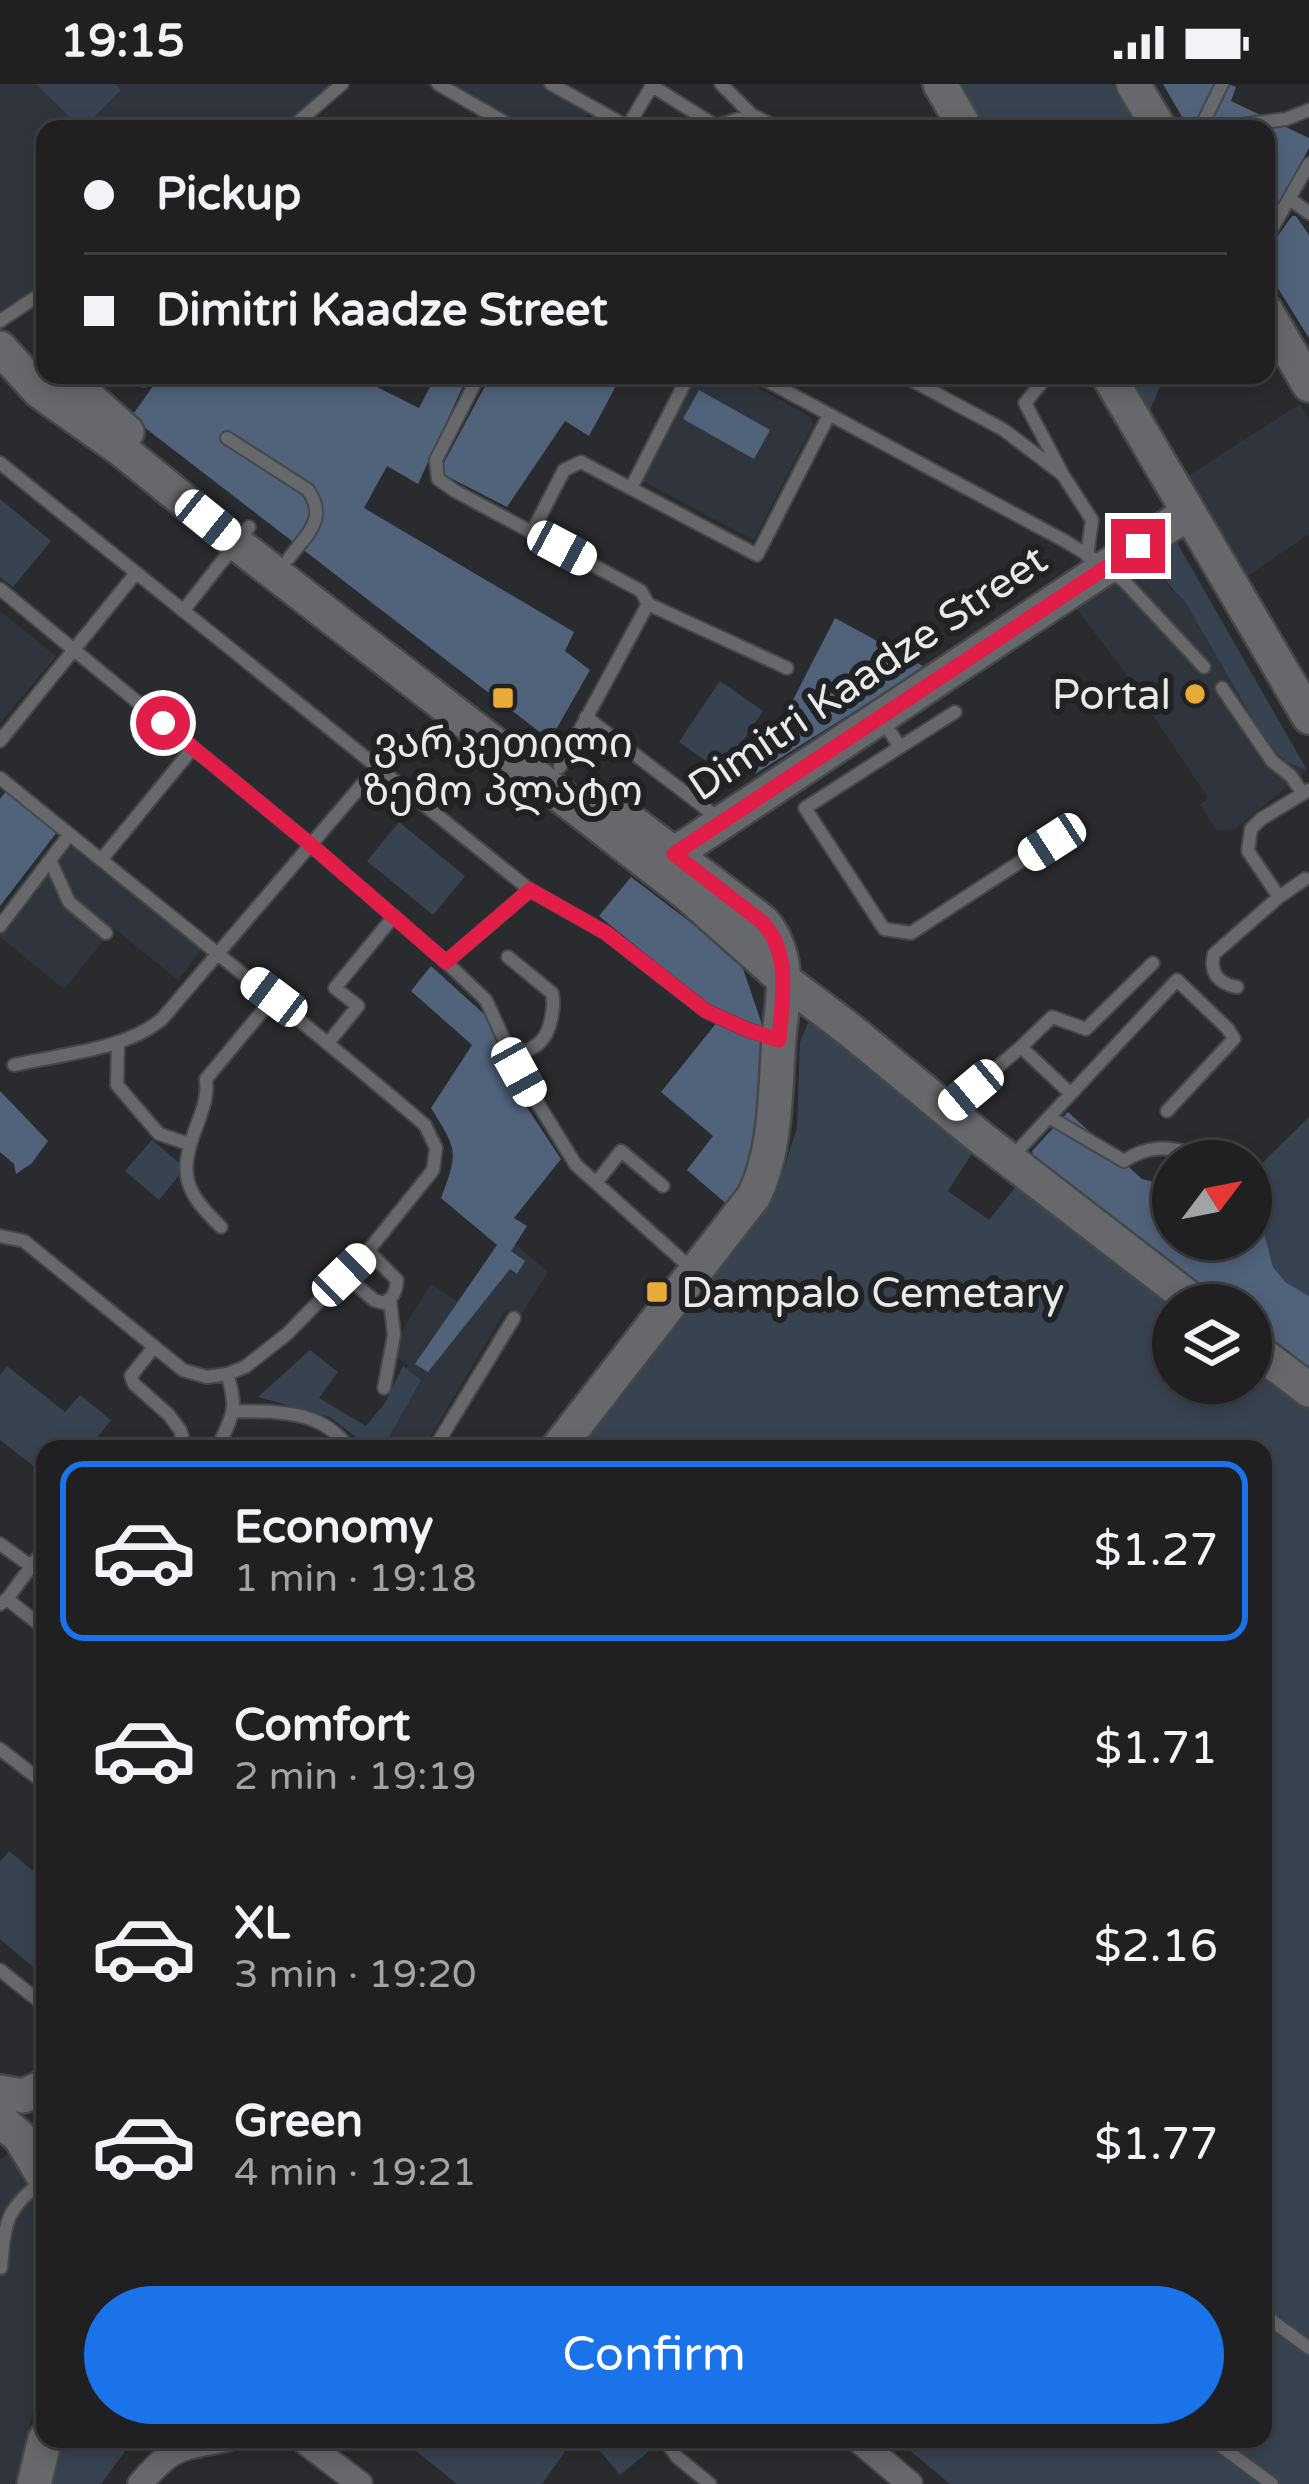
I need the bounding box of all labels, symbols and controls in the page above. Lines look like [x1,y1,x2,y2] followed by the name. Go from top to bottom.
[60,15,185,69] text: 19:15
[156,168,301,222] text: Pickup
[156,284,608,338] text: Dimitri Kaadze Street
[169,483,247,557] car
[522,515,602,581] car
[1111,519,1165,573] route end
[679,534,1057,812] street label: Dimitri Kaadze Street
[1052,670,1171,721] place label: Portal
[1182,681,1208,707] marker: Portal
[490,685,516,711] marker: ვარკეთილი ზემო პლატო
[136,696,190,750] route start
[363,718,643,817] place label: ვარკეთილი ზემო პლატო
[1012,807,1092,877] car
[234,961,314,1033] car
[486,1032,552,1112] car
[932,1053,1010,1127] car
[1152,1140,1272,1260] north arrow
[1152,1140,1272,1404] map controls
[306,1237,382,1313] car
[681,1268,1064,1319] place label: Dampalo Cemetary
[644,1279,670,1305] marker: Dampalo Cemetary
[1152,1284,1272,1404] button: layers
[90,1497,198,1605] icon: car
[234,1501,433,1555] text: Economy
[1094,1524,1218,1578] text: $1.27
[234,1555,476,1602] text: 1 min · 19:18
[90,1695,198,1803] icon: car
[234,1699,410,1753] text: Comfort
[1094,1722,1218,1776] text: $1.71
[234,1753,476,1800] text: 2 min · 19:19
[90,1893,198,2001] icon: car
[234,1897,290,1951] text: XL
[1094,1920,1218,1974] text: $2.16
[234,1951,476,1998] text: 3 min · 19:20
[90,2091,198,2199] icon: car
[234,2095,363,2149] text: Green
[1094,2118,1218,2172] text: $1.77
[234,2149,476,2196] text: 4 min · 19:21
[84,2286,1224,2424] button: Confirm

